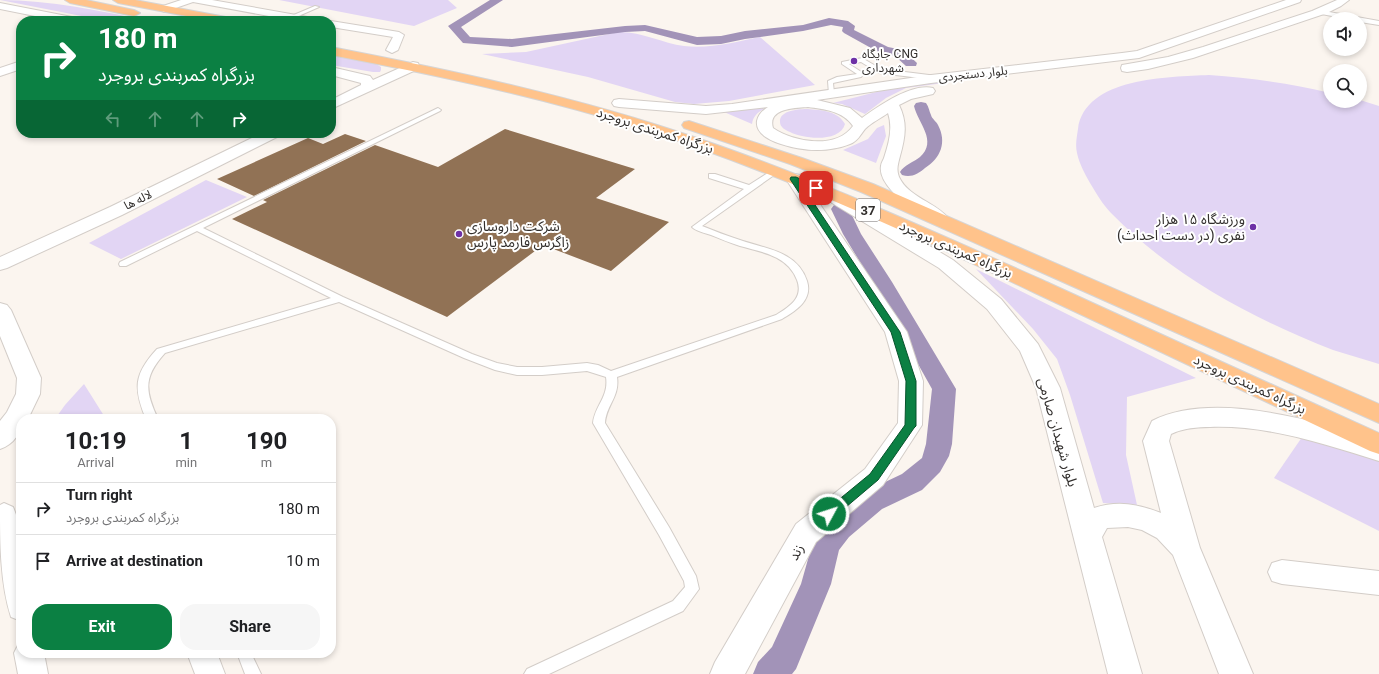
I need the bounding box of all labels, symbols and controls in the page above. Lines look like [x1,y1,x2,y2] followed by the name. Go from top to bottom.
[1323,12,1367,108] map controls
[1323,12,1367,56] button: sound
[98,22,177,55] text: 180 m
[32,32,84,84] icon: right
[862,47,918,75] place label: جایگاه CNG شهرداری
[849,56,859,66] marker: جایگاه CNG شهرداری
[938,63,1008,85] street label: بلوار دستجردی
[98,64,255,85] text: بزرگراه کمربندی بروجرد
[1323,64,1367,108] button: search
[594,104,716,157] street label: بزرگراه کمربندی بروجرد
[102,108,124,130] icon: left
[144,108,166,130] icon: ahead
[186,108,208,130] icon: ahead
[228,108,250,130] icon: right
[799,171,833,205] pin
[805,177,827,199] icon: arrive
[122,187,154,213] street label: لاله ها
[856,199,880,221] road number: 37
[1117,211,1245,244] place label: ورزشگاه ۱۵ هزار نفری (در دست احداث)
[897,217,1015,282] street label: بزرگراه کمربندی بروجرد
[467,218,570,252] place label: شرکت داروسازی زاگرس فارمد پارس
[1248,222,1258,232] marker: ورزشگاه ۱۵ هزار نفری (در دست احداث)
[454,229,464,239] marker: شرکت داروسازی زاگرس فارمد پارس
[1191,351,1309,418] street label: بزرگراه کمربندی بروجرد
[1034,376,1081,489] street label: بلوار شهیدان صارمی
[65,427,127,455] text: 10:19
[179,427,193,455] text: 1
[246,427,287,455] text: 190
[77,455,114,470] text: Arrival
[175,455,197,470] text: min
[261,455,272,470] text: m
[66,486,132,504] text: Turn right
[808,493,850,535] position arrow
[32,498,54,520] icon: right
[278,500,320,518] text: 180 m
[66,510,179,525] text: بزرگراه کمربندی بروجرد
[785,541,808,563] street label: زند
[32,550,54,572] icon: arrive
[66,552,203,570] text: Arrive at destination
[286,552,320,570] text: 10 m
[32,604,172,650] button: Exit
[180,604,320,650] button: Share

